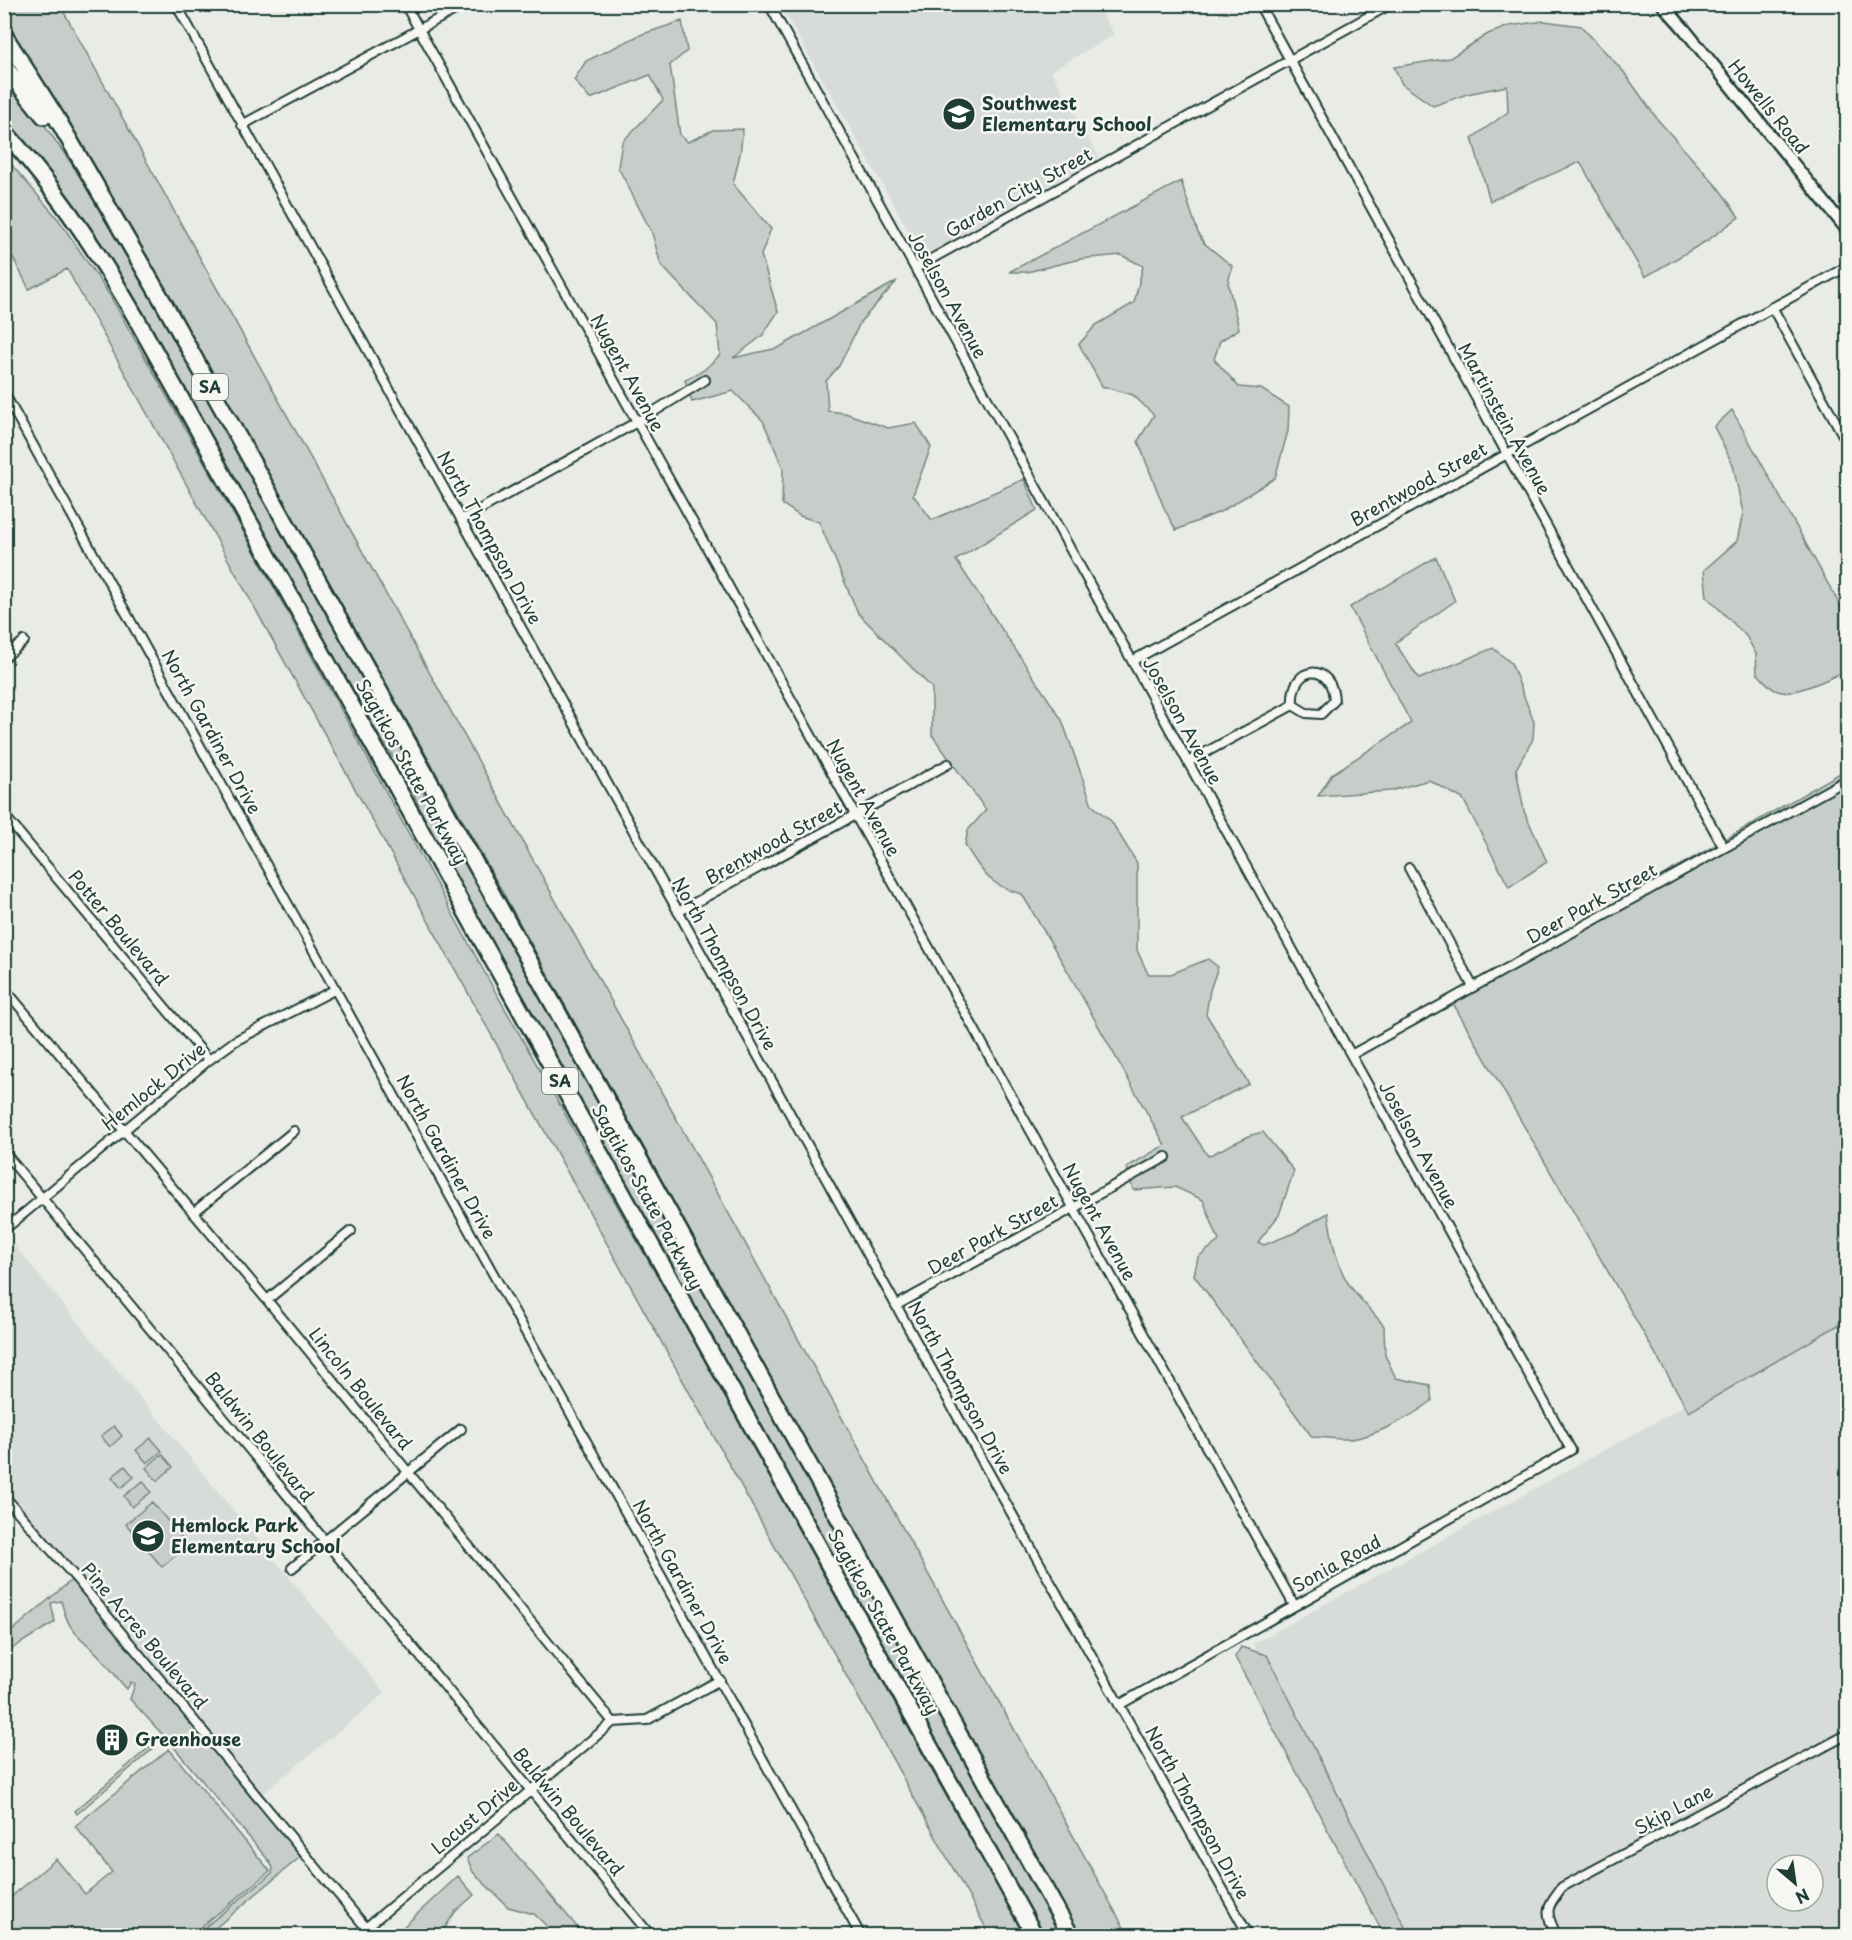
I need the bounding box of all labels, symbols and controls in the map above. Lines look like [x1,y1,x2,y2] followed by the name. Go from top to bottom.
[1722,53,1816,159] street label: Howells Road
[982,89,1152,137] place label: Southwest Elementary School
[941,96,977,132] school or university icon: Southwest Elementary School
[940,140,1097,243] street label: Garden City Street
[902,226,995,363] street label: Joselson Avenue
[585,309,672,436] street label: Nugent Avenue
[1452,337,1558,499] street label: Martinstein Avenue
[192,374,228,400] road number: SA
[1345,435,1492,533] street label: Brentwood Street
[431,446,549,629] street label: North Thompson Drive
[156,644,269,818] street label: North Gardiner Drive
[1137,652,1230,789] street label: Joselson Avenue
[350,673,475,869] street label: Sagtikos State Parkway
[821,734,908,861] street label: Nugent Avenue
[700,793,847,891] street label: Brentwood Street
[1521,856,1661,950] street label: Deer Park Street
[63,863,176,991] street label: Potter Boulevard
[666,872,784,1055] street label: North Thompson Drive
[95,1035,211,1136] street label: Hemlock Drive
[542,1068,578,1094] road number: SA
[391,1069,504,1243] street label: North Gardiner Drive
[1373,1076,1466,1213] street label: Joselson Avenue
[586,1098,711,1294] street label: Sagtikos State Parkway
[1057,1158,1144,1285] street label: Nugent Avenue
[922,1187,1062,1281] street label: Deer Park Street
[902,1296,1020,1479] street label: North Thompson Drive
[303,1321,419,1455] street label: Lincoln Boulevard
[199,1365,321,1507] street label: Baldwin Boulevard
[627,1494,740,1668] street label: North Gardiner Drive
[171,1511,341,1559] place label: Hemlock Park Elementary School
[130,1518,166,1554] school or university icon: Hemlock Park Elementary School
[822,1523,947,1719] street label: Sagtikos State Parkway
[1287,1527,1386,1598] street label: Sonia Road
[76,1556,215,1714] street label: Pine Acres Boulevard
[1139,1721,1257,1904] street label: North Thompson Drive
[94,1722,130,1758] building icon: Greenhouse
[135,1725,241,1752] place label: Greenhouse
[507,1741,631,1881] street label: Baldwin Boulevard
[425,1772,523,1860] street label: Locust Drive
[1629,1777,1717,1841] street label: Skip Lane
[1765,1853,1825,1913] north arrow
[1791,1883,1814,1911] text: N

